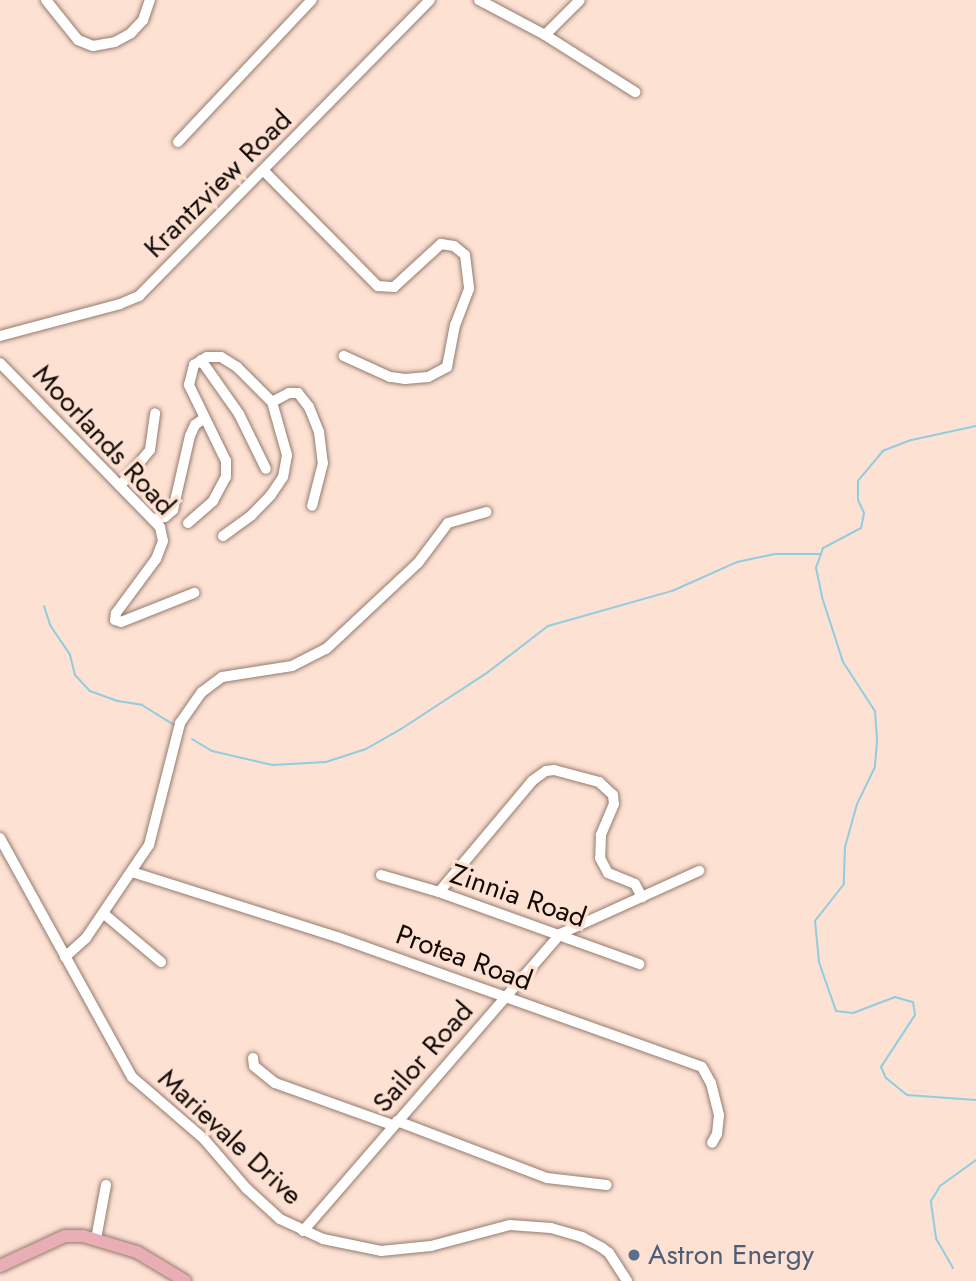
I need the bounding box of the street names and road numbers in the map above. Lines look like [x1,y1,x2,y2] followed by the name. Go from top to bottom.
[137,103,299,265] street label: Krantzview Road
[26,358,182,522] street label: Moorlands Road
[446,857,590,935] street label: Zinnia Road
[391,918,537,998] street label: Protea Road
[366,995,480,1119] street label: Sailor Road
[151,1062,309,1212] street label: Marievale Drive

